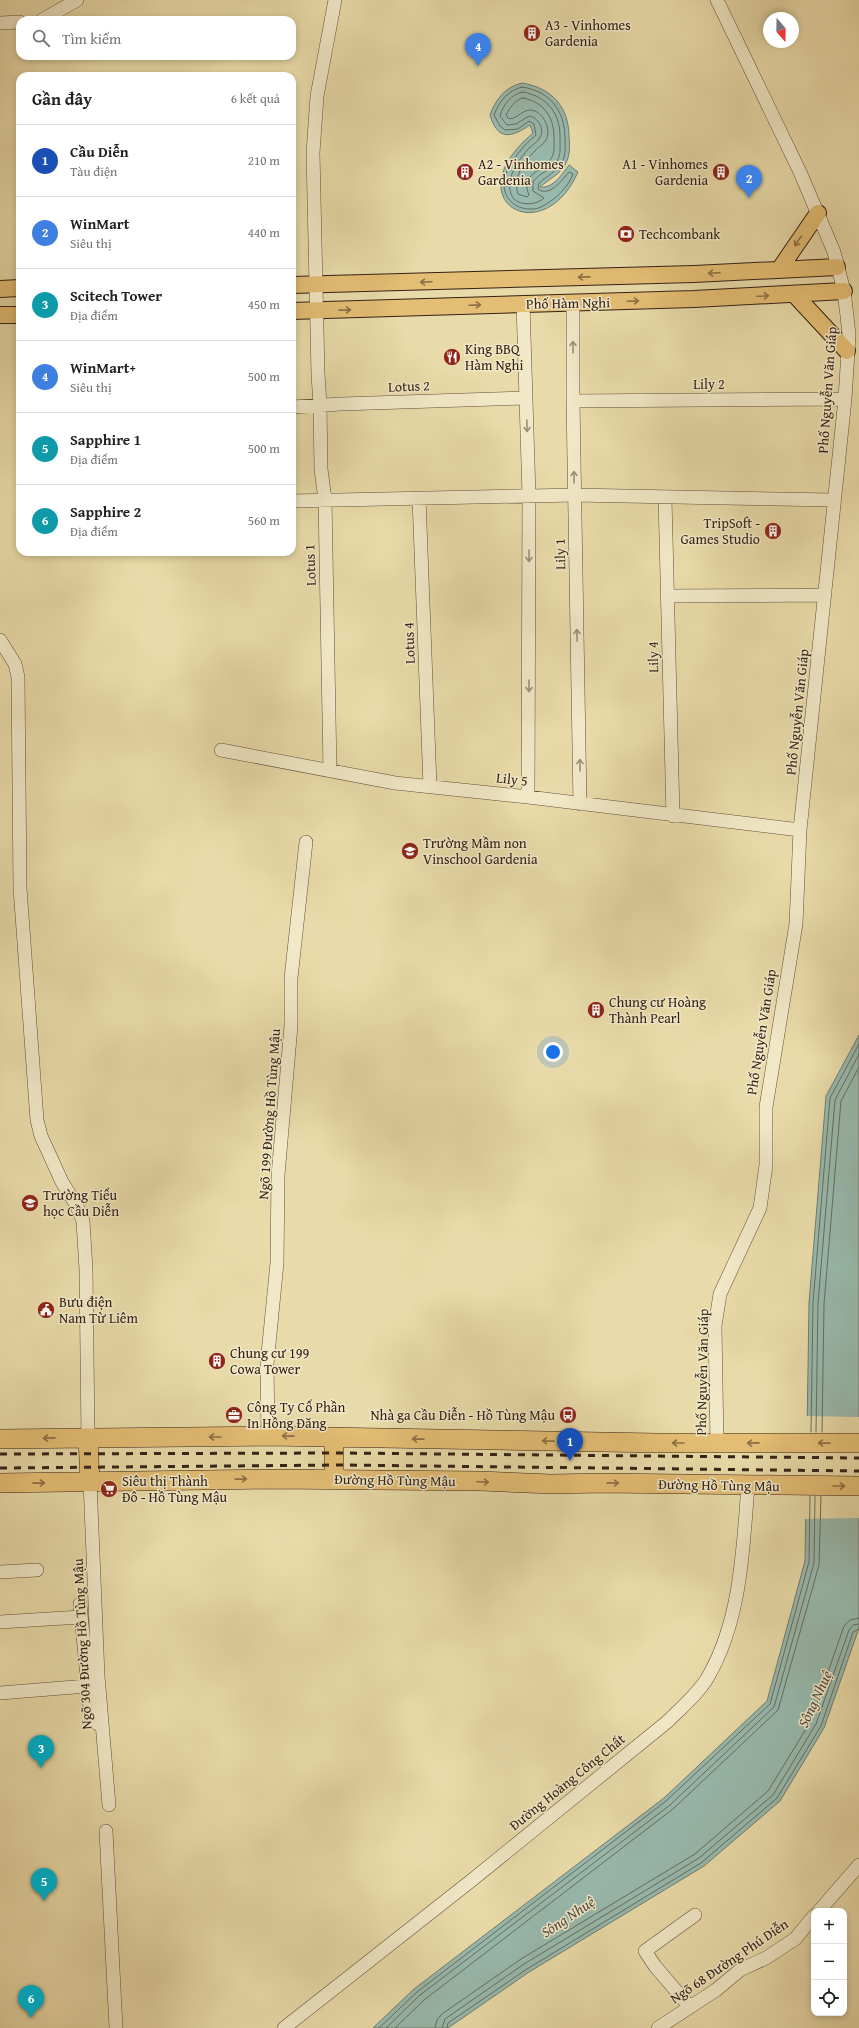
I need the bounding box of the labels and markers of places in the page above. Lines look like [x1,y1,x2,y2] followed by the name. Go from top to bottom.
[545,15,631,51] place label: A3 - Vinhomes Gardenia
[522,23,542,43] building icon: A3 - Vinhomes Gardenia
[465,33,491,66] pin: 4
[478,154,564,190] place label: A2 - Vinhomes Gardenia
[622,154,708,190] place label: A1 - Vinhomes Gardenia
[455,162,475,182] building icon: A2 - Vinhomes Gardenia
[711,162,731,182] building icon: A1 - Vinhomes Gardenia
[736,165,762,198] pin: 2
[616,224,636,244] bank icon: Techcombank
[639,224,721,244] place label: Techcombank
[465,339,523,375] place label: King BBQ Hàm Nghi
[442,347,462,367] restaurant icon: King BBQ Hàm Nghi
[681,513,760,549] place label: TripSoft - Games Studio
[763,521,783,541] building icon: TripSoft - Games Studio
[423,833,538,869] place label: Trường Mầm non Vinschool Gardenia
[400,841,420,861] school or university icon: Trường Mầm non Vinschool Gardenia
[609,992,706,1028] place label: Chung cư Hoàng Thành Pearl
[586,1000,606,1020] building icon: Chung cư Hoàng Thành Pearl
[43,1185,119,1221] place label: Trường Tiểu học Cầu Diễn
[20,1193,40,1213] school or university icon: Trường Tiểu học Cầu Diễn
[59,1292,138,1328] place label: Bưu điện Nam Từ Liêm
[36,1300,56,1320] public building icon: Bưu điện Nam Từ Liêm
[230,1343,310,1379] place label: Chung cư 199 Cowa Tower
[207,1351,227,1371] building icon: Chung cư 199 Cowa Tower
[247,1397,345,1433] place label: Công Ty Cổ Phần In Hồng Đăng
[224,1405,244,1425] office icon: Công Ty Cổ Phần In Hồng Đăng
[370,1405,555,1425] place label: Nhà ga Cầu Diễn - Hồ Tùng Mậu
[558,1405,578,1425] bus stop icon: Nhà ga Cầu Diễn - Hồ Tùng Mậu
[557,1428,583,1461] pin: 1
[122,1471,228,1507] place label: Siêu thị Thành Đô - Hồ Tùng Mậu
[99,1479,119,1499] supermarket icon: Siêu thị Thành Đô - Hồ Tùng Mậu
[28,1735,54,1768] pin: 3
[31,1868,57,1901] pin: 5
[18,1985,44,2018] pin: 6

